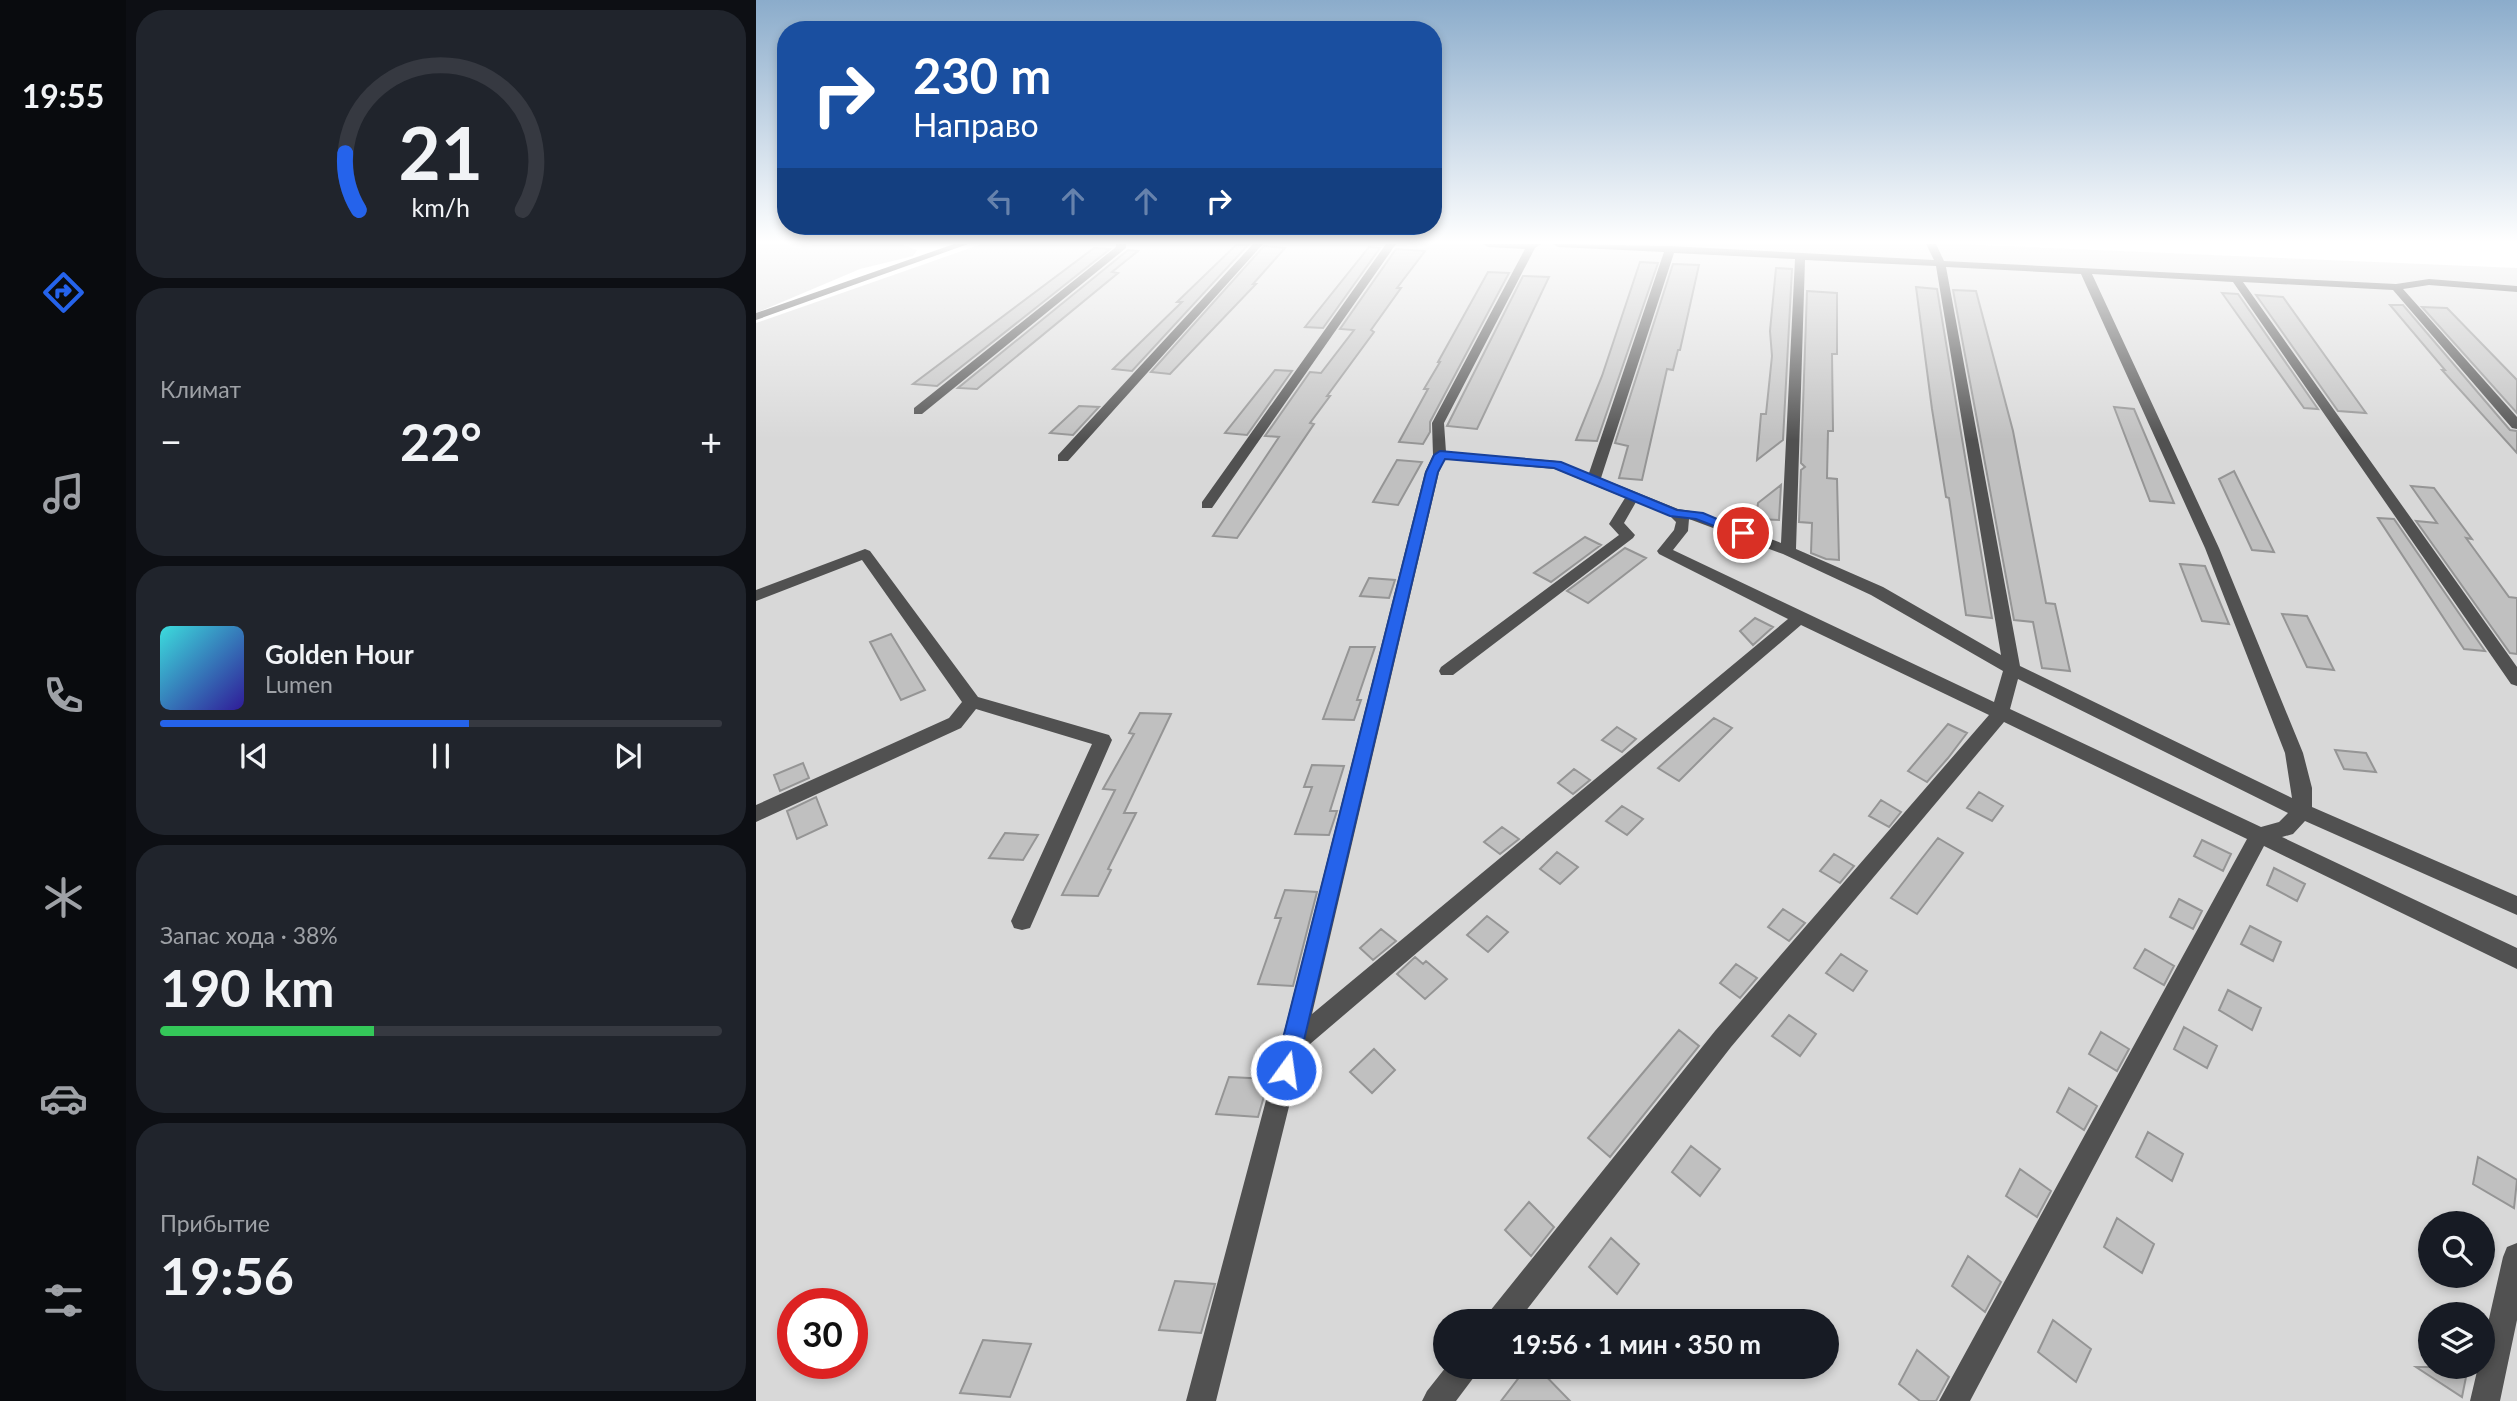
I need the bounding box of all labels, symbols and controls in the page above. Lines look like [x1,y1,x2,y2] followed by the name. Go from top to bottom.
[913,46,1051,104] text: 230 m
[798,49,889,140] icon: right
[22,76,104,115] text: 19:55
[913,105,1039,144] text: Направо
[399,108,483,196] text: 21
[981,182,1019,220] icon: left
[1054,182,1092,220] icon: ahead
[1127,182,1165,220] icon: ahead
[1200,182,1238,220] icon: right
[412,192,470,222] text: km/h
[39,268,88,317] icon: directions
[160,375,241,403] text: Климат
[400,410,482,472] text: 22°
[160,418,182,464] text: −
[700,418,722,464] text: +
[39,469,88,518] icon: music
[1713,503,1773,563] pin
[1724,514,1762,552] icon: arrive
[265,638,414,670] text: Golden Hour
[265,670,333,698] text: Lumen
[39,671,88,720] icon: phone
[235,737,273,775] icon: previous
[422,737,460,775] icon: pause
[609,737,647,775] icon: next
[39,873,88,922] icon: climate
[160,921,338,949] text: Запас хода · 38%
[160,956,334,1018] text: 190 km
[1249,1033,1323,1107] position arrow
[39,1074,88,1123] icon: car
[160,1209,270,1237] text: Прибытие
[2418,1211,2495,1379] map controls
[2418,1211,2495,1288] button: search
[160,1244,294,1306] text: 19:56
[39,1276,88,1325] icon: filters
[777,1288,868,1379] speed limit sign: 30
[2418,1302,2495,1379] button: layers
[1511,1328,1761,1360] text: 19:56 · 1 мин · 350 m

